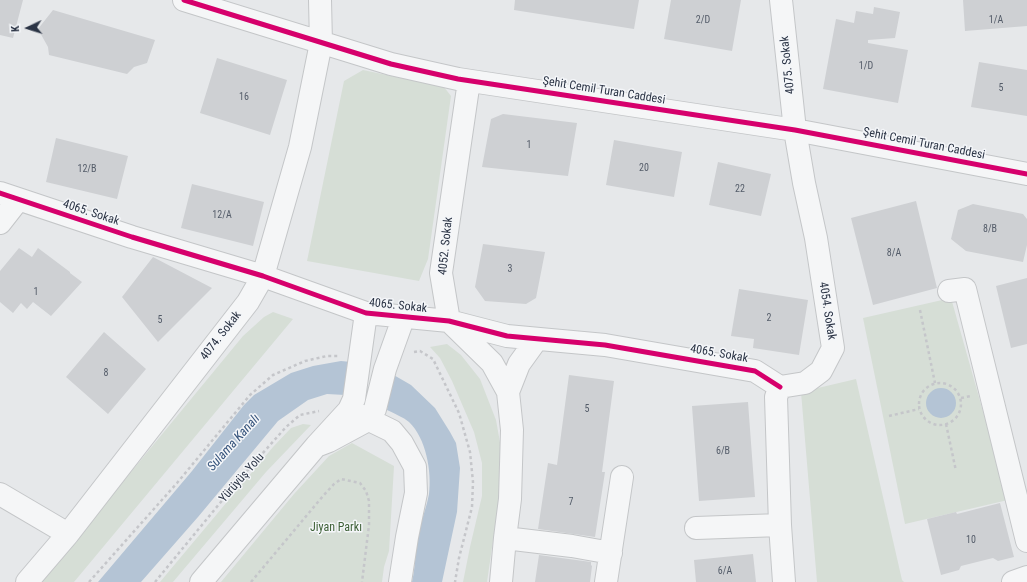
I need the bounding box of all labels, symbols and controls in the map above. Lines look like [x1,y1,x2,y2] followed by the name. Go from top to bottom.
[8,8,48,48] north arrow
[696,14,710,26] house number: 2/D
[989,14,1003,26] house number: 1/A
[9,25,22,32] text: K
[778,35,798,95] street label: 4075. Sokak
[859,60,873,72] house number: 1/D
[542,74,666,108] street label: Şehit Cemil Turan Caddesi
[999,82,1003,94] house number: 5
[239,91,249,103] house number: 16
[862,125,986,163] street label: Şehit Cemil Turan Caddesi
[527,139,531,151] house number: 1
[639,162,649,174] house number: 20
[77,163,97,175] house number: 12/B
[735,183,745,195] house number: 22
[61,197,121,229] street label: 4065. Sokak
[212,209,232,221] house number: 12/A
[436,216,456,276] street label: 4052. Sokak
[983,223,997,235] house number: 8/B
[887,247,901,259] house number: 8/A
[508,263,512,275] house number: 3
[815,281,839,341] street label: 4054. Sokak
[34,286,38,298] house number: 1
[368,296,428,316] street label: 4065. Sokak
[197,309,245,363] street label: 4074. Sokak
[767,312,771,324] house number: 2
[158,314,162,326] house number: 5
[689,342,749,366] street label: 4065. Sokak
[104,367,108,379] house number: 8
[585,403,589,415] house number: 5
[204,411,264,475] water label: Sulama Kanalı
[716,445,730,457] house number: 6/B
[217,450,267,506] street label: Yürüyüş Yolu
[569,496,573,508] house number: 7
[310,521,362,535] park label: Jiyan Parkı
[966,534,976,546] house number: 10
[718,565,732,577] house number: 6/A

